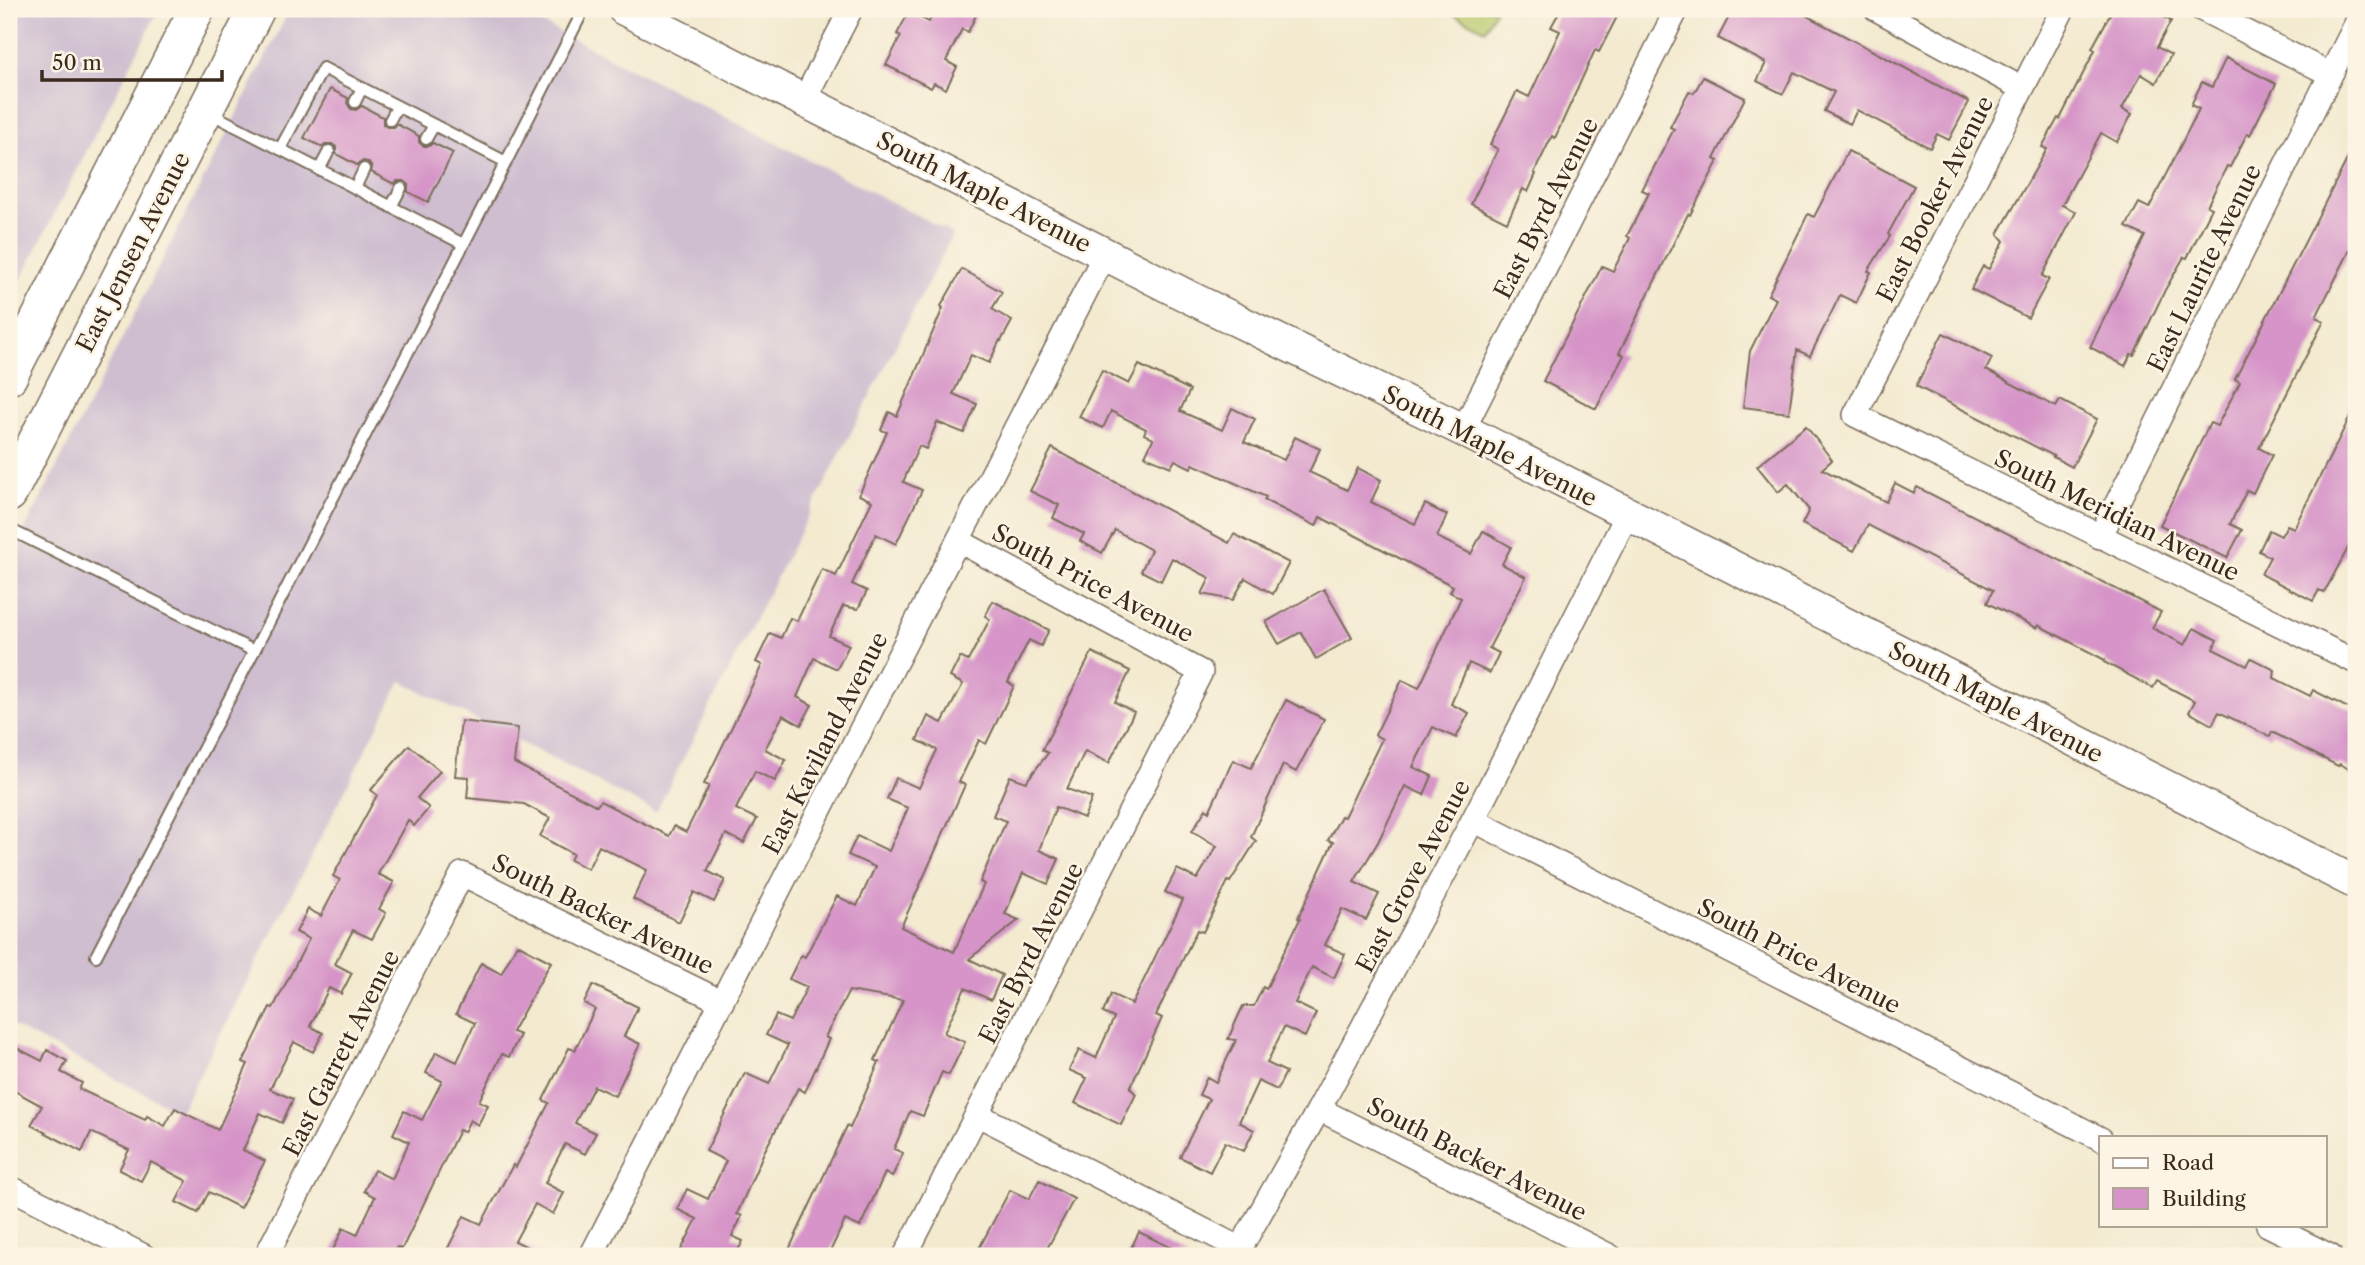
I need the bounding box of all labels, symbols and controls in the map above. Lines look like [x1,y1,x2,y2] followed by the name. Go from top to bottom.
[42,38,222,82] scale bar
[52,50,102,75] text: 50 m
[1870,91,2000,307] street label: East Booker Avenue
[1488,113,1604,303] street label: East Byrd Avenue
[872,125,1096,259] street label: South Maple Avenue
[70,147,196,357] street label: East Jensen Avenue
[2141,159,2267,377] street label: East Laurite Avenue
[1378,379,1602,513] street label: South Maple Avenue
[1990,443,2244,587] street label: South Meridian Avenue
[987,518,1199,648] street label: South Price Avenue
[756,627,894,859] street label: East Kaviland Avenue
[1884,635,2108,769] street label: South Maple Avenue
[1350,775,1476,977] street label: East Grove Avenue
[488,848,718,980] street label: South Backer Avenue
[973,858,1089,1048] street label: East Byrd Avenue
[1693,892,1905,1020] street label: South Price Avenue
[276,945,406,1161] street label: East Garrett Avenue
[1362,1091,1592,1227] street label: South Backer Avenue
[2099,1136,2326,1226] legend
[2162,1150,2214,1175] text: Road
[2162,1186,2247,1211] text: Building

